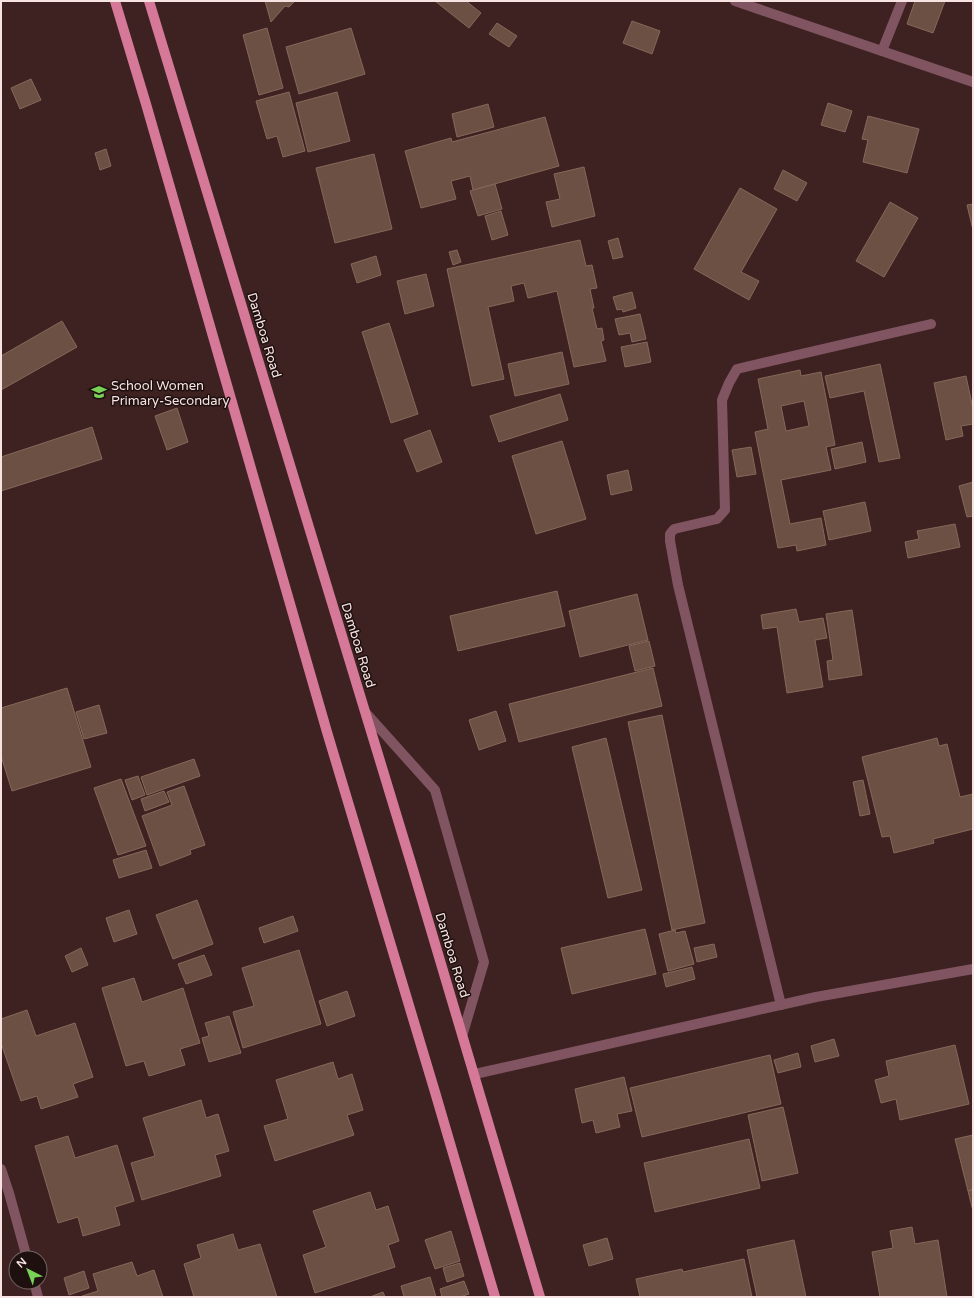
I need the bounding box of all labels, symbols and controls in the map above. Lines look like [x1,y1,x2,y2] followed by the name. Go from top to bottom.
[243,291,285,380] street label: Damboa Road
[111,378,230,409] place label: School Women Primary-Secondary
[90,383,108,401] school or university icon: School Women Primary-Secondary
[337,601,379,690] street label: Damboa Road
[431,911,473,1000] street label: Damboa Road
[8,1250,48,1290] north arrow
[14,1255,29,1271] text: N

